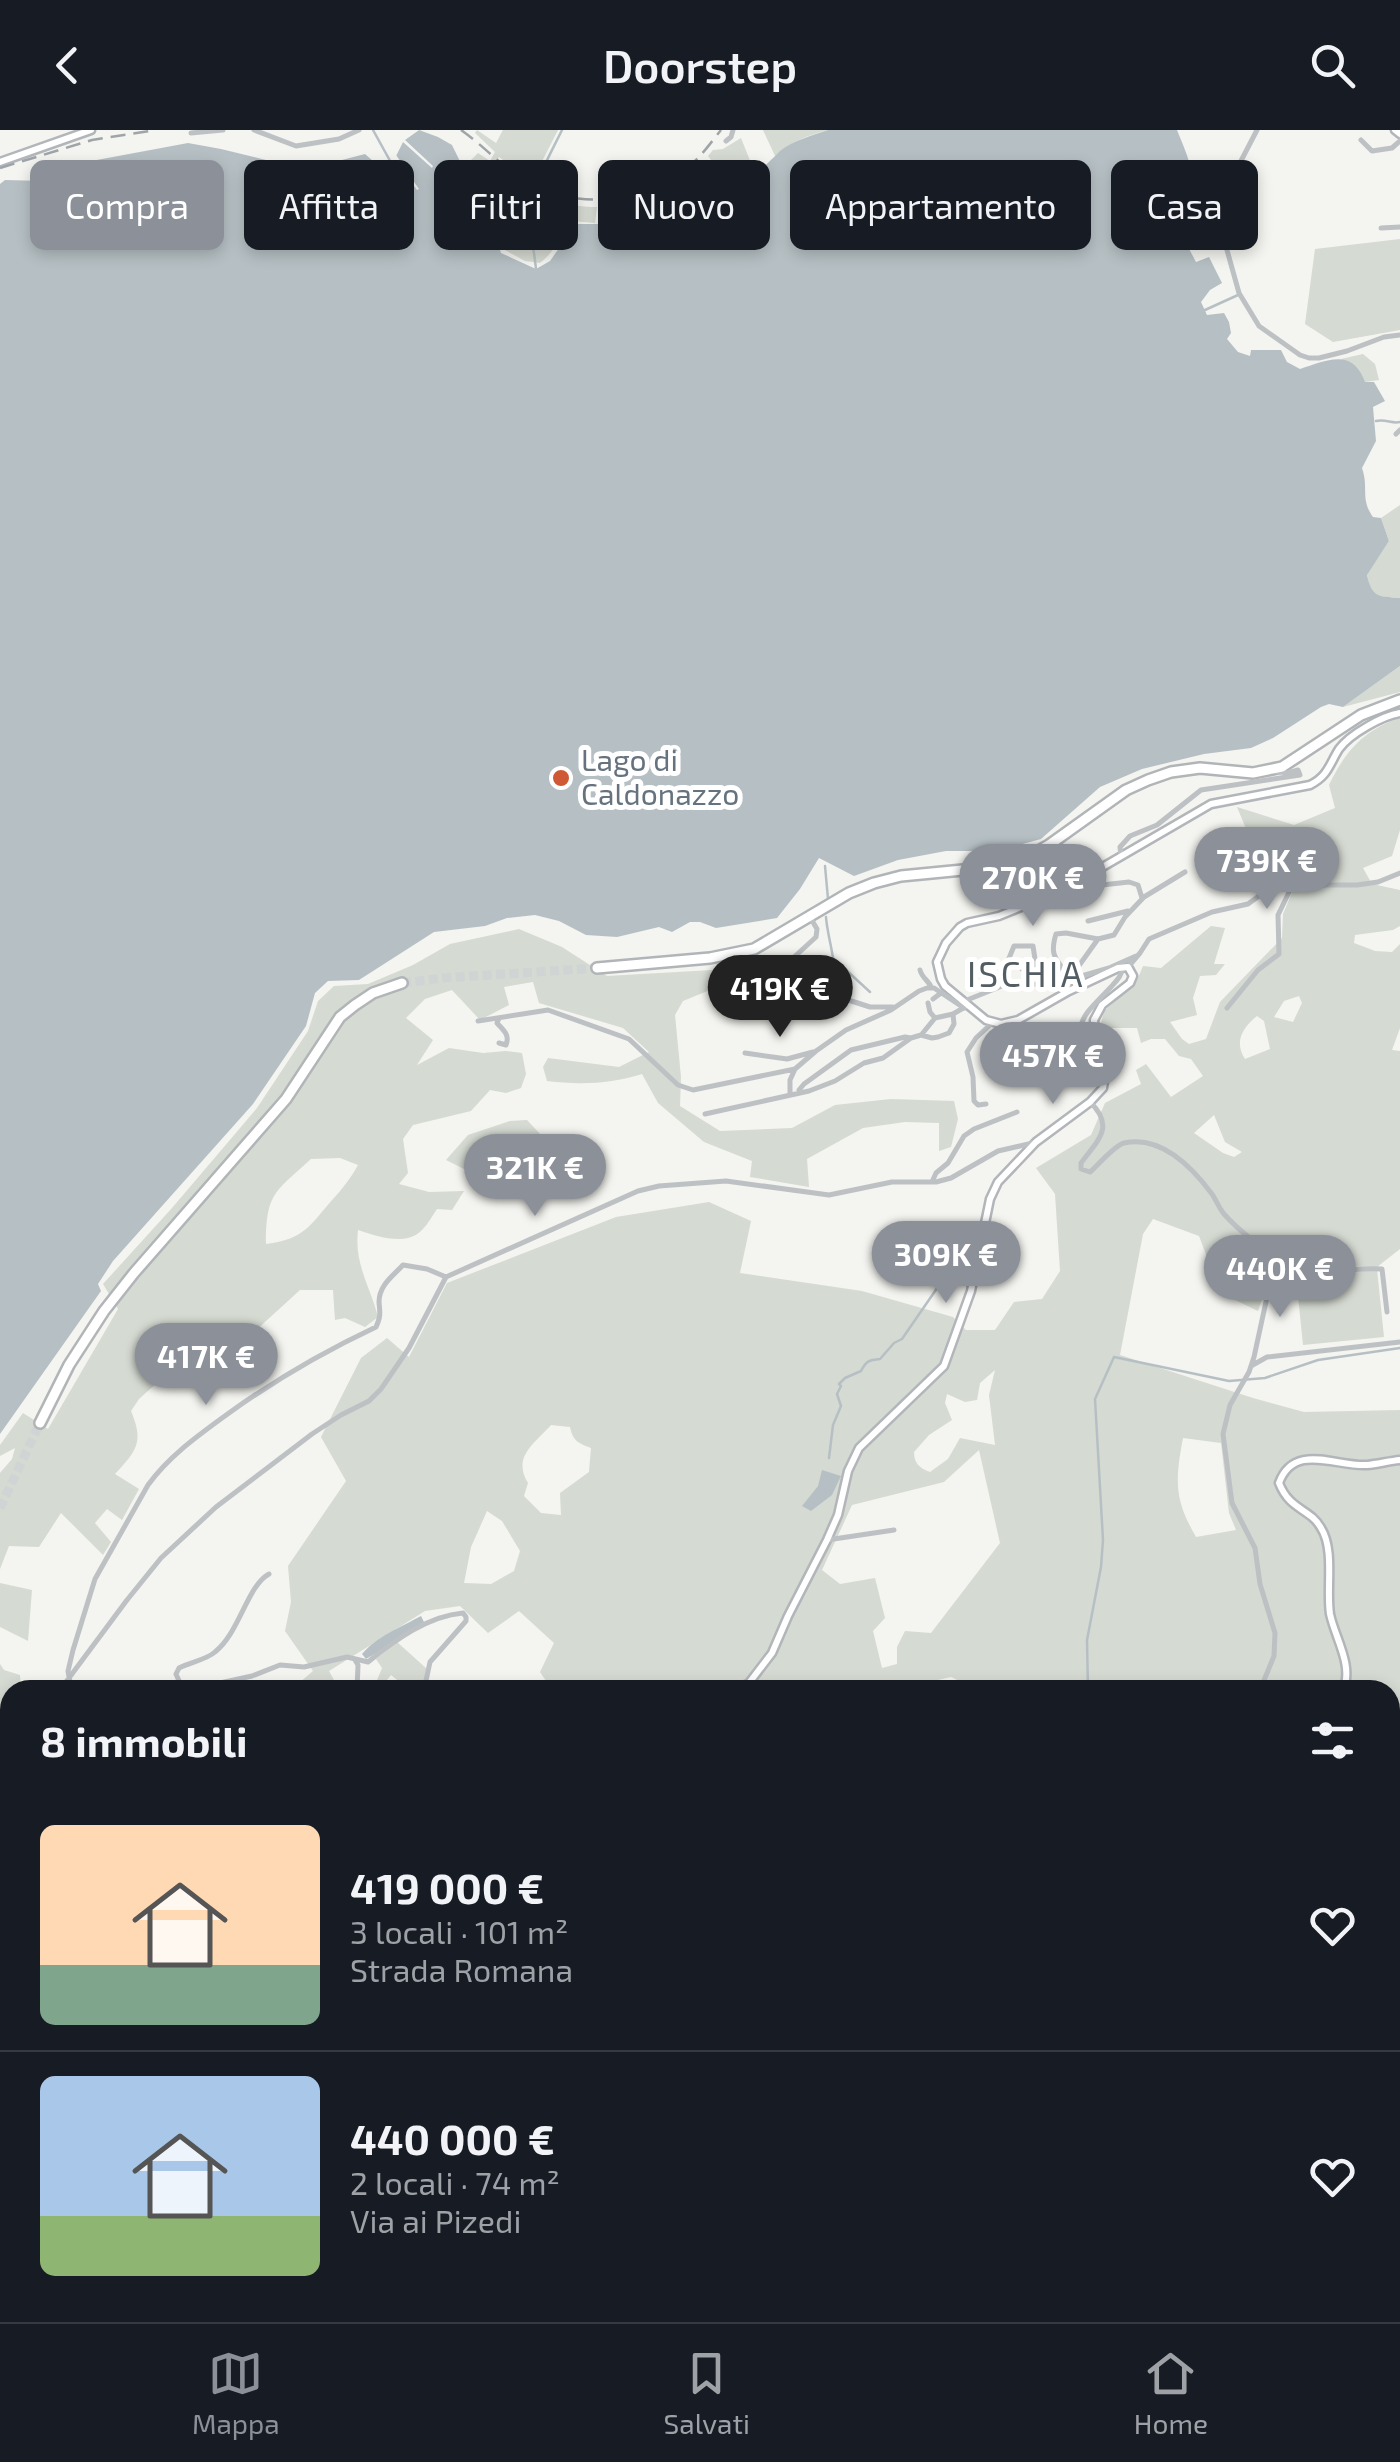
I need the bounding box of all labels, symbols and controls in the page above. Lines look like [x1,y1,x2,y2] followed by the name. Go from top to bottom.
[40,38,95,93] icon: back
[603,38,797,92] text: Doorstep
[1305,38,1360,93] icon: search
[30,160,224,250] chip: Compra
[244,160,414,250] chip: Affitta
[434,160,578,250] chip: Filtri
[598,160,770,250] chip: Nuovo
[790,160,1091,250] chip: Appartamento
[1111,160,1258,250] chip: Casa
[581,741,739,811] place label: Lago di Caldonazzo
[550,767,572,789] marker: Lago di Caldonazzo
[1186,827,1348,912] pin: 739K €
[1216,840,1318,878] text: 739K €
[952,844,1114,929] pin: 270K €
[981,857,1085,895] text: 270K €
[967,952,1085,994] district label: ISCHIA
[699,955,861,1040] pin: 419K €
[730,968,830,1006] text: 419K €
[972,1022,1134,1107] pin: 457K €
[1002,1035,1104,1073] text: 457K €
[454,1134,616,1219] pin: 321K €
[486,1147,584,1185] text: 321K €
[865,1221,1027,1306] pin: 309K €
[894,1234,998,1272] text: 309K €
[1199,1235,1361,1320] pin: 440K €
[1226,1248,1334,1286] text: 440K €
[125,1323,287,1408] pin: 417K €
[157,1336,255,1374] text: 417K €
[1305,1713,1360,1768] icon: filters
[40,1715,248,1765] text: 8 immobili
[350,1862,544,1912] text: 419 000 €
[120,1865,240,1985] icon: home
[1305,1898,1360,1953] icon: heart
[350,1912,568,1950] text: 3 locali · 101 m²
[350,1950,573,1988] text: Strada Romana
[350,2113,555,2163] text: 440 000 €
[120,2116,240,2236] icon: home
[1305,2149,1360,2204] icon: heart
[350,2163,560,2201] text: 2 locali · 74 m²
[350,2201,521,2239] text: Via ai Pizedi
[192,2346,280,2440] tab: Mappa
[664,2346,750,2440] tab: Salvati
[1134,2346,1208,2440] tab: Home

